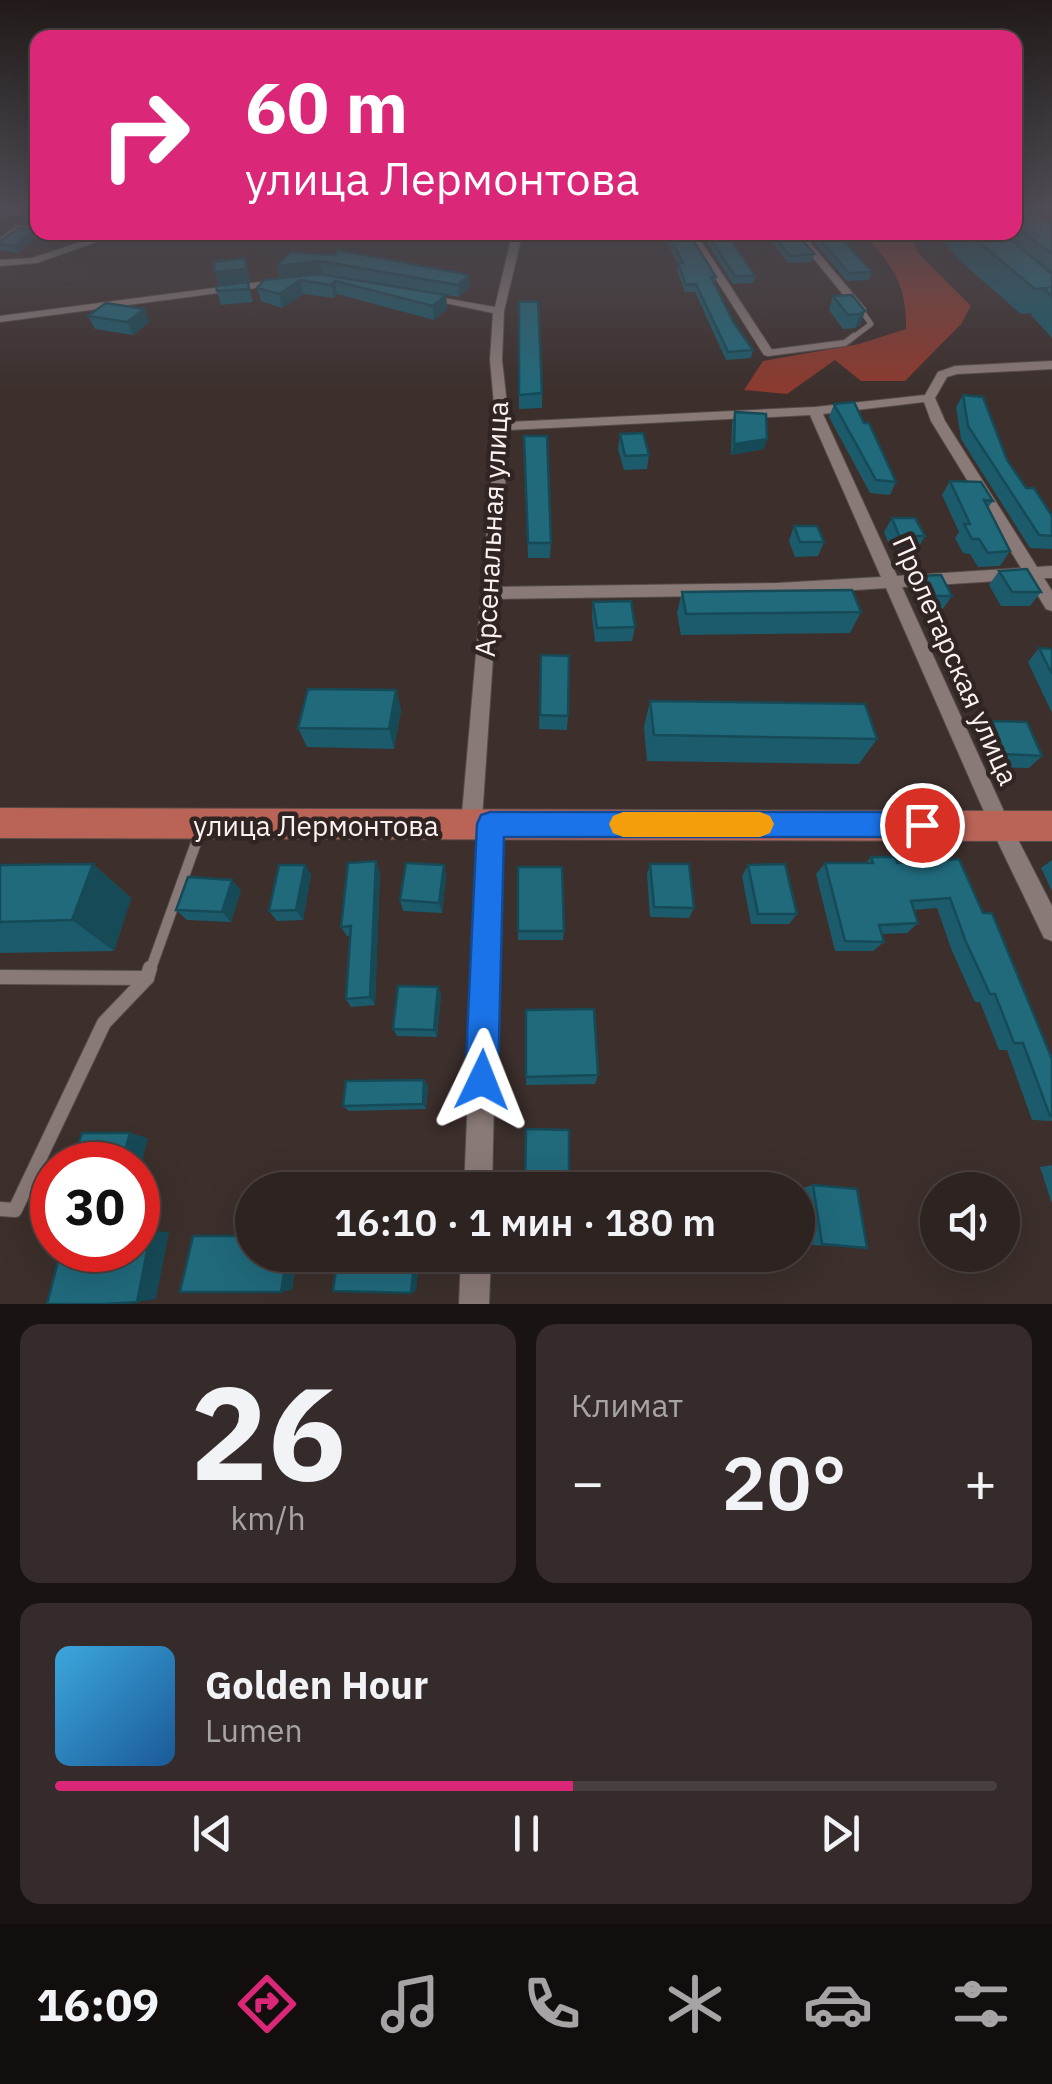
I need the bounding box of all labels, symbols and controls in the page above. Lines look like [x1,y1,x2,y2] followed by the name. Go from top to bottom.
[245,61,408,152] text: 60 m
[80,70,210,200] icon: right
[245,149,640,207] text: улица Лермонтова
[466,400,516,658] street label: Арсенальная улица
[884,529,1028,791] street label: Пролетарская улица
[880,783,965,868] pin
[895,798,950,853] icon: arrive
[193,807,439,844] street label: улица Лермонтова
[430,1028,534,1132] position arrow
[30,1142,160,1272] speed limit sign: 30
[920,1172,1020,1272] map controls
[920,1172,1020,1272] button: sound
[334,1197,716,1246] text: 16:10 · 1 мин · 180 m
[190,1347,346,1516] text: 26
[571,1384,683,1426] text: Климат
[721,1433,847,1531] text: 20°
[571,1446,604,1517] text: −
[964,1446,997,1517] text: +
[230,1497,306,1539] text: km/h
[205,1660,428,1709] text: Golden Hour
[205,1709,303,1751] text: Lumen
[185,1806,240,1861] icon: previous
[499,1806,554,1861] icon: pause
[813,1806,868,1861] icon: next
[232,1969,302,2039] icon: directions
[375,1969,445,2039] icon: music
[517,1969,587,2039] icon: phone
[660,1969,730,2039] icon: climate
[803,1969,873,2039] icon: car
[946,1969,1016,2039] icon: filters
[36,1975,159,2033] text: 16:09

